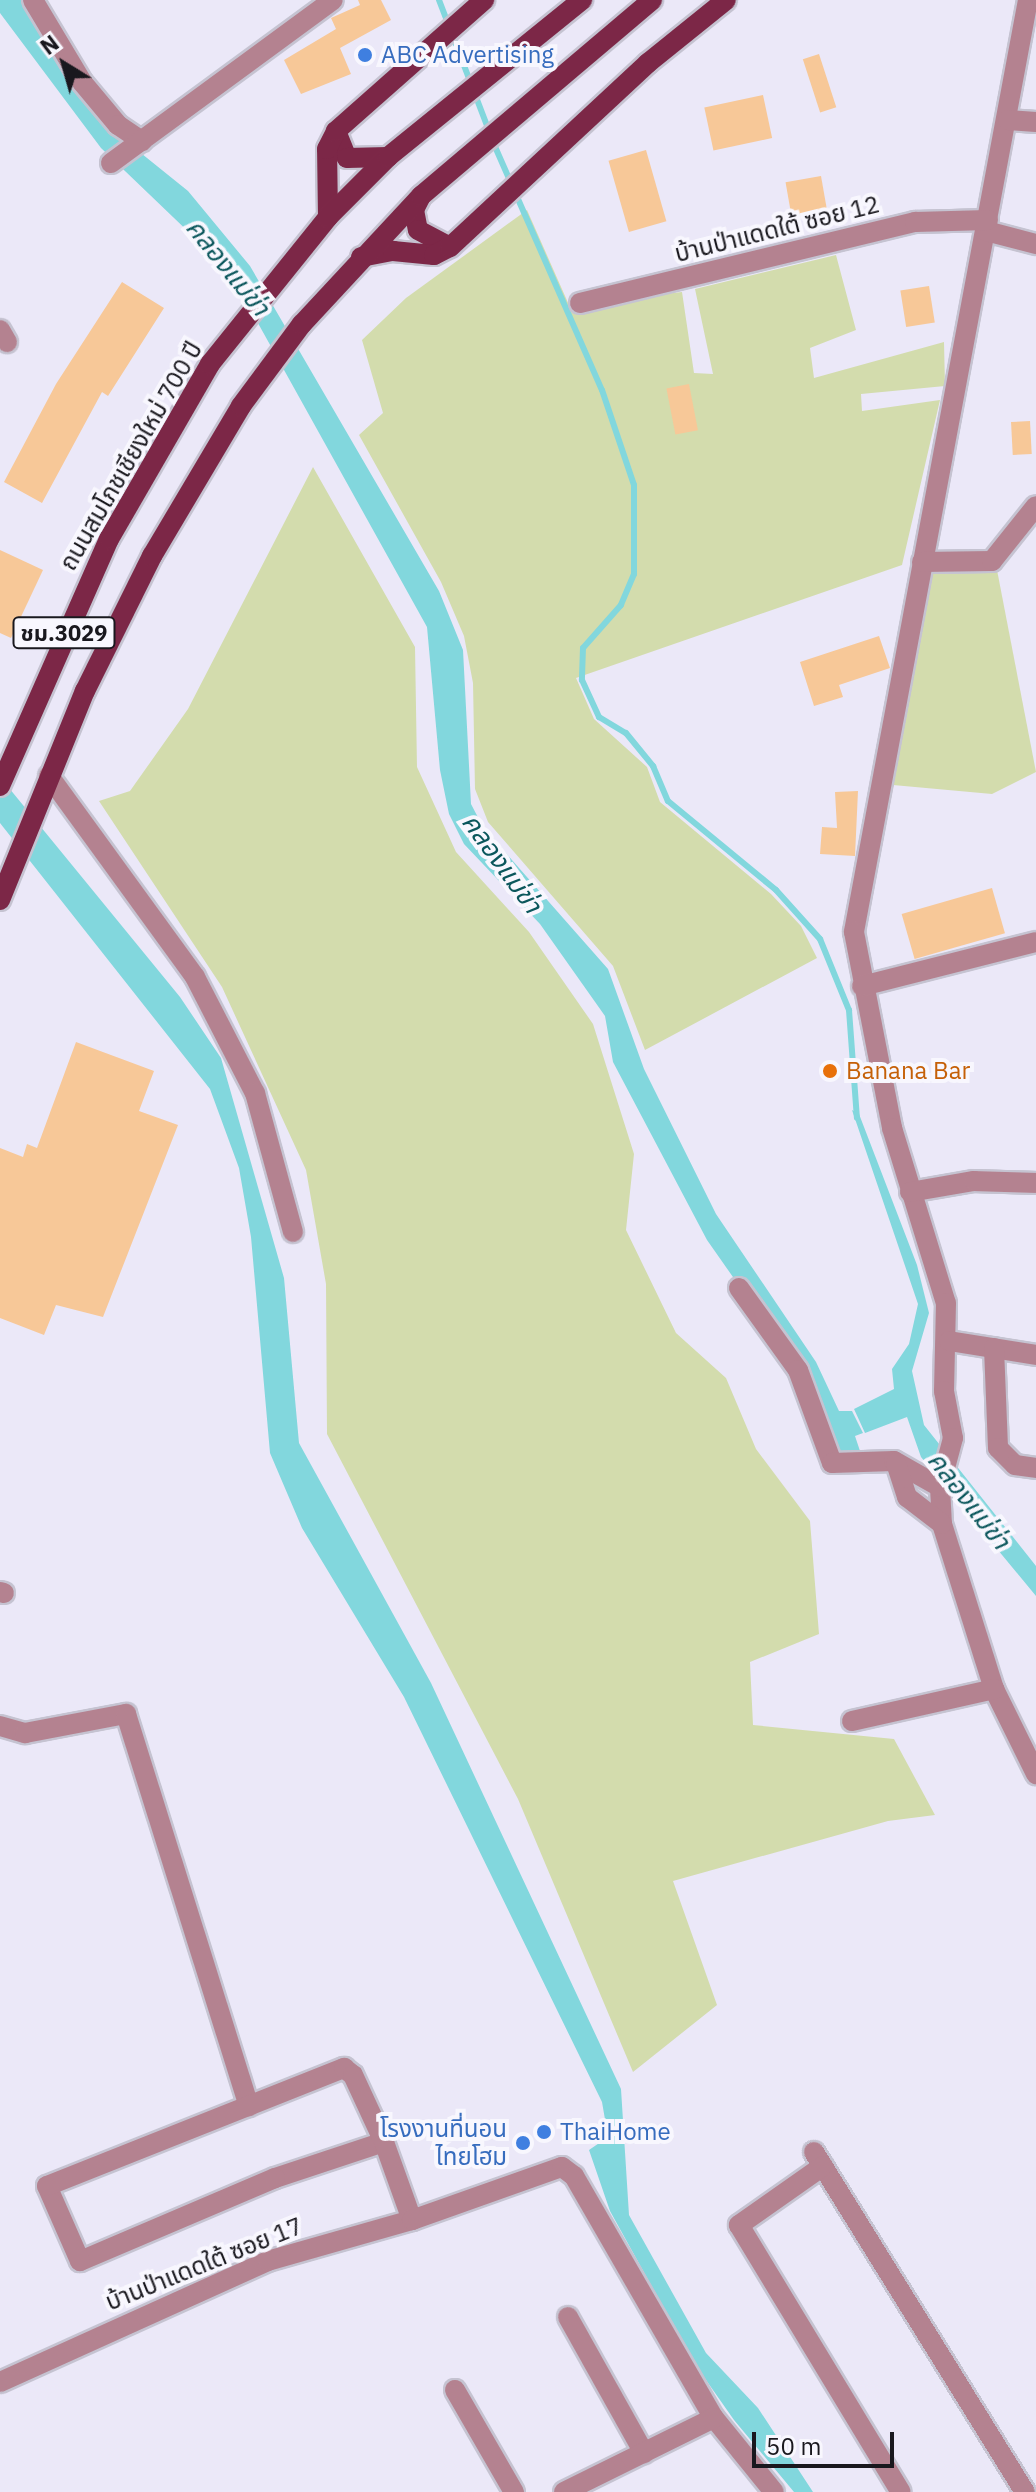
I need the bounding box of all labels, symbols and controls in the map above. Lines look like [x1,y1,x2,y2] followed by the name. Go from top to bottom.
[24,24,104,104] north arrow
[34,28,64,61] text: N
[381,41,554,69] place label: ABC Advertising
[356,46,374,64] marker: ABC Advertising
[672,190,882,268] street label: บ้านป่าแดดใต้ ซอย 12
[180,212,276,322] water label: คลองแม่ข่า
[54,337,208,575] street label: ถนนสมโภชเชียงใหม่ 700 ปี
[12,615,116,651] road number: ชม.3029
[456,807,548,919] water label: คลองแม่ข่า
[846,1057,970,1085] place label: Banana Bar
[821,1062,839,1080] marker: Banana Bar
[921,1445,1017,1555] water label: คลองแม่ข่า
[380,2115,507,2171] place label: โรงงานที่นอน ไทยโฮม
[560,2118,671,2146] place label: ThaiHome
[535,2123,553,2141] marker: ThaiHome
[514,2134,532,2152] marker: โรงงานที่นอน ไทยโฮม
[101,2211,307,2317] street label: บ้านป่าแดดใต้ ซอย 17
[756,2416,898,2466] scale bar
[766,2430,821,2462] text: 50 m

